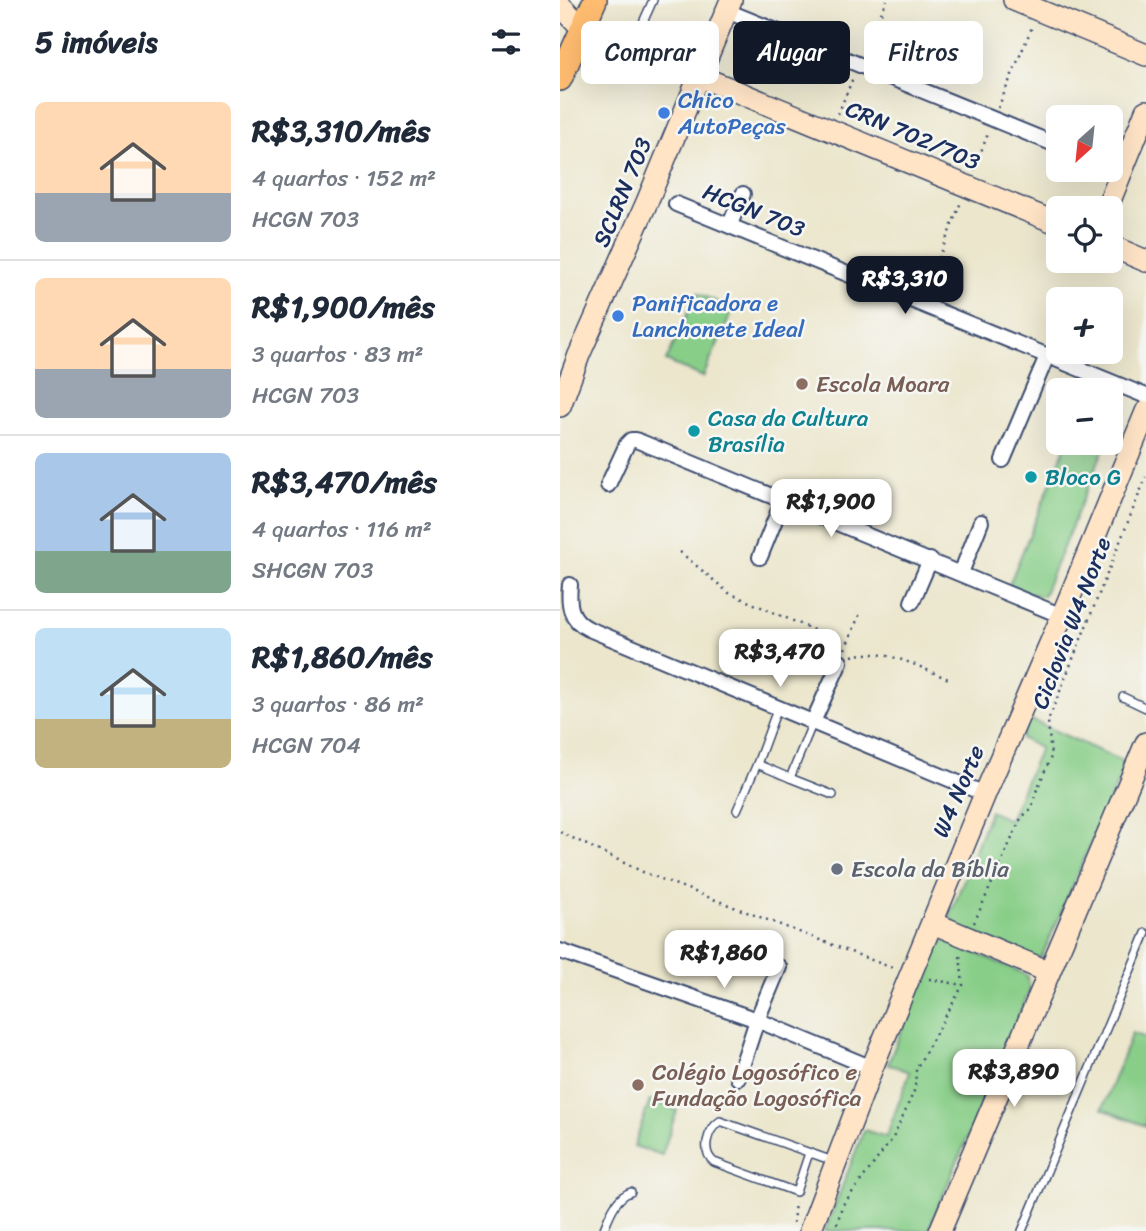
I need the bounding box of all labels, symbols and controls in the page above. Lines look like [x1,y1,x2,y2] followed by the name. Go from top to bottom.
[35,15,158,69] text: 5 imóveis
[581,21,719,84] chip: Comprar
[733,21,850,84] chip: Alugar
[864,21,983,84] chip: Filtros
[487,23,525,61] icon: filters
[677,80,786,147] place label: Chico AutoPeças
[839,89,987,182] street label: CRN 702/703
[252,104,430,158] text: R$3,310/mês
[656,105,672,121] marker: Chico AutoPeças
[1046,105,1124,182] north arrow
[1046,105,1123,455] map controls
[91,130,175,214] icon: home
[581,131,664,254] street label: SCLRN 703
[252,158,436,199] text: 4 quartos · 152 m²
[696,171,812,250] street label: HCGN 703
[1046,196,1123,273] button: locate
[252,199,359,240] text: HCGN 703
[840,256,970,316] pin: R$3,310
[862,258,948,299] text: R$3,310
[252,280,435,334] text: R$1,900/mês
[632,283,805,350] place label: Panificadora e Lanchonete Ideal
[1046,287,1123,364] button: +
[91,306,175,390] icon: home
[610,308,626,324] marker: Panificadora e Lanchonete Ideal
[252,334,424,375] text: 3 quartos · 83 m²
[816,364,950,405] place label: Escola Moara
[252,375,359,416] text: HCGN 703
[794,376,810,392] marker: Escola Moara
[1046,378,1123,455] button: −
[708,398,869,465] place label: Casa da Cultura Brasília
[686,423,702,439] marker: Casa da Cultura Brasília
[252,455,437,509] text: R$3,470/mês
[1045,457,1121,498] place label: Bloco G
[1023,469,1039,485] marker: Bloco G
[766,480,896,539] pin: R$1,900
[91,481,175,565] icon: home
[787,481,875,522] text: R$1,900
[252,509,432,550] text: 4 quartos · 116 m²
[1020,531,1123,715] street label: Ciclovia W4 Norte
[252,550,373,591] text: SHCGN 703
[252,630,433,684] text: R$1,860/mês
[715,630,845,689] pin: R$3,470
[735,631,825,672] text: R$3,470
[91,656,175,740] icon: home
[252,684,424,725] text: 3 quartos · 86 m²
[252,725,361,766] text: HCGN 704
[921,738,996,844] street label: W4 Norte
[851,849,1009,890] place label: Escola da Bíblia
[829,861,845,877] marker: Escola da Bíblia
[659,930,789,990] pin: R$1,860
[681,932,767,973] text: R$1,860
[949,1050,1079,1109] pin: R$3,890
[969,1051,1059,1092] text: R$3,890
[652,1052,862,1119] place label: Colégio Logosófico e Fundação Logosófica
[630,1077,646,1093] marker: Colégio Logosófico e Fundação Logosófica

